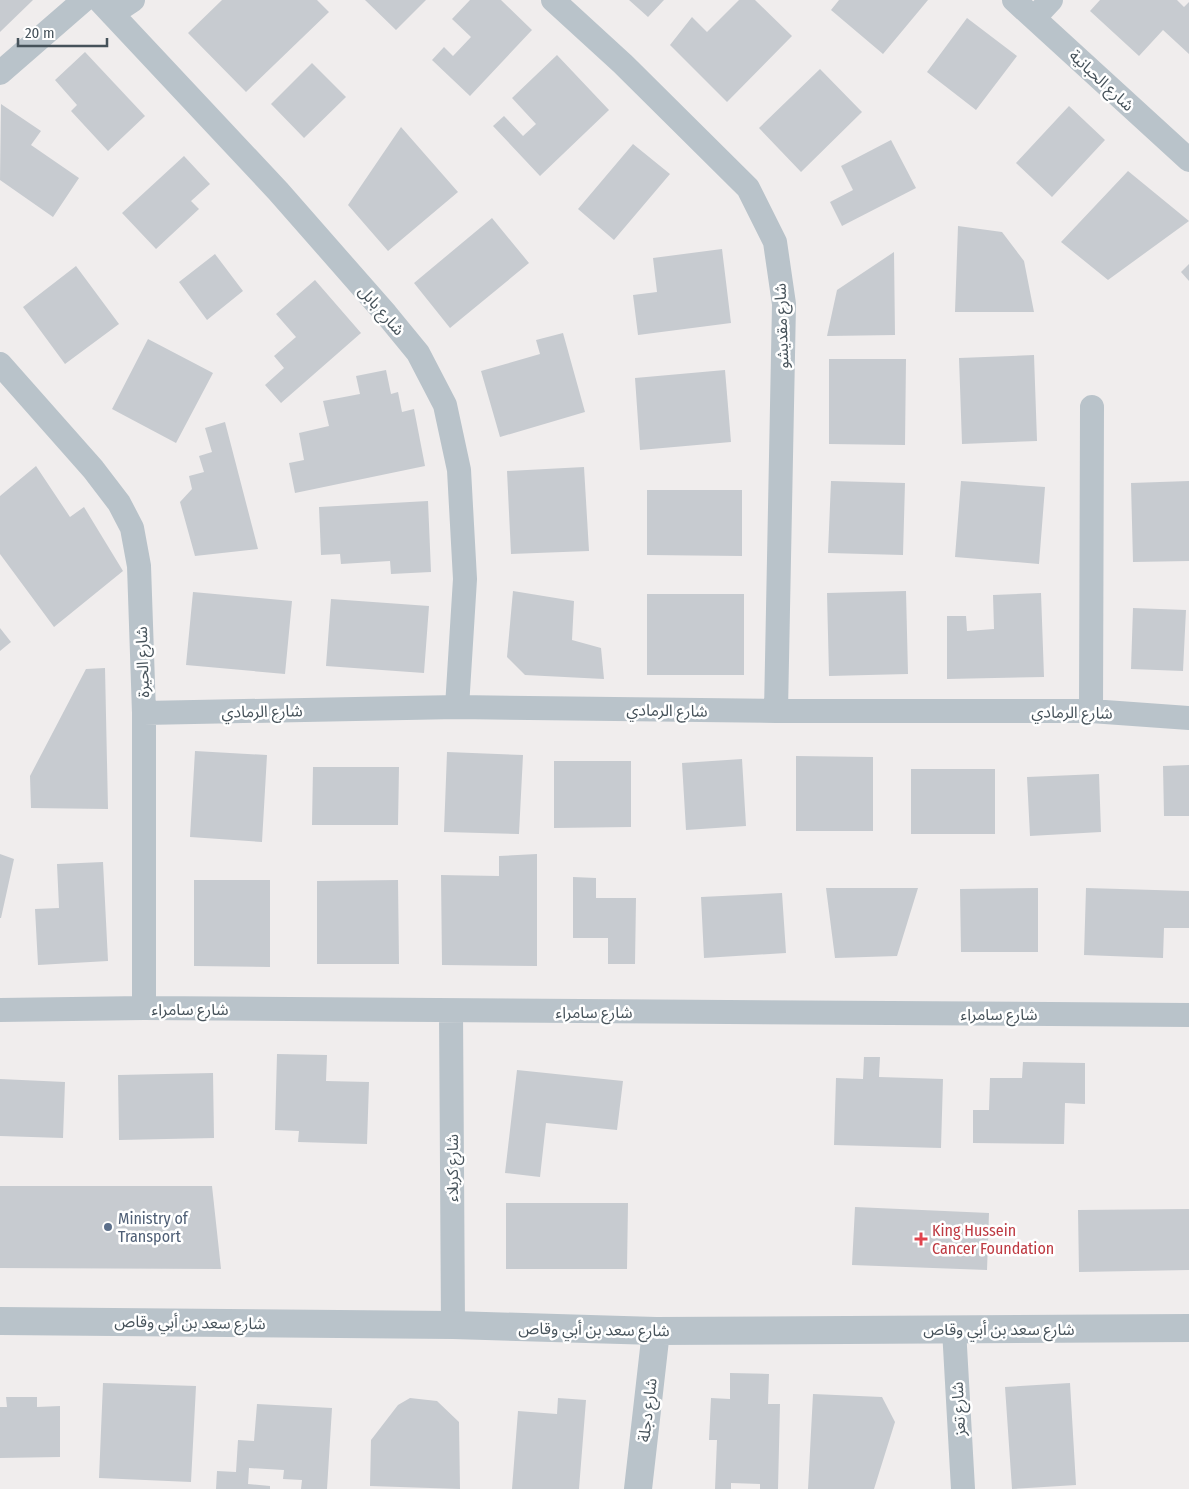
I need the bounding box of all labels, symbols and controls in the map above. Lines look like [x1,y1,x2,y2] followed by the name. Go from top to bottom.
[18,15,106,47] scale bar
[25,24,55,42] text: 20 m
[1063,46,1138,117] street label: شارع الحبانية
[353,281,408,341] street label: شارع بابل
[771,283,795,369] street label: شارع مقديشو
[132,626,156,698] street label: شارع الحيرة
[626,700,708,724] street label: شارع الرمادي
[221,701,303,725] street label: شارع الرمادي
[1031,702,1113,726] street label: شارع الرمادي
[152,1000,228,1022] street label: شارع سامراء
[556,1003,632,1025] street label: شارع سامراء
[961,1005,1037,1027] street label: شارع سامراء
[443,1134,465,1202] street label: شارع كربلاء
[118,1209,189,1246] place label: Ministry of Transport
[102,1221,114,1233] marker: Ministry of Transport
[932,1221,1054,1258] place label: King Hussein Cancer Foundation
[914,1232,928,1246] marker: King Hussein Cancer Foundation
[114,1312,266,1336] street label: شارع سعد بن أبي وقاص
[518,1319,670,1343] street label: شارع سعد بن أبي وقاص
[923,1320,1075,1342] street label: شارع سعد بن أبي وقاص
[634,1377,664,1444] street label: شارع دجلة
[948,1381,972,1438] street label: شارع تعز

